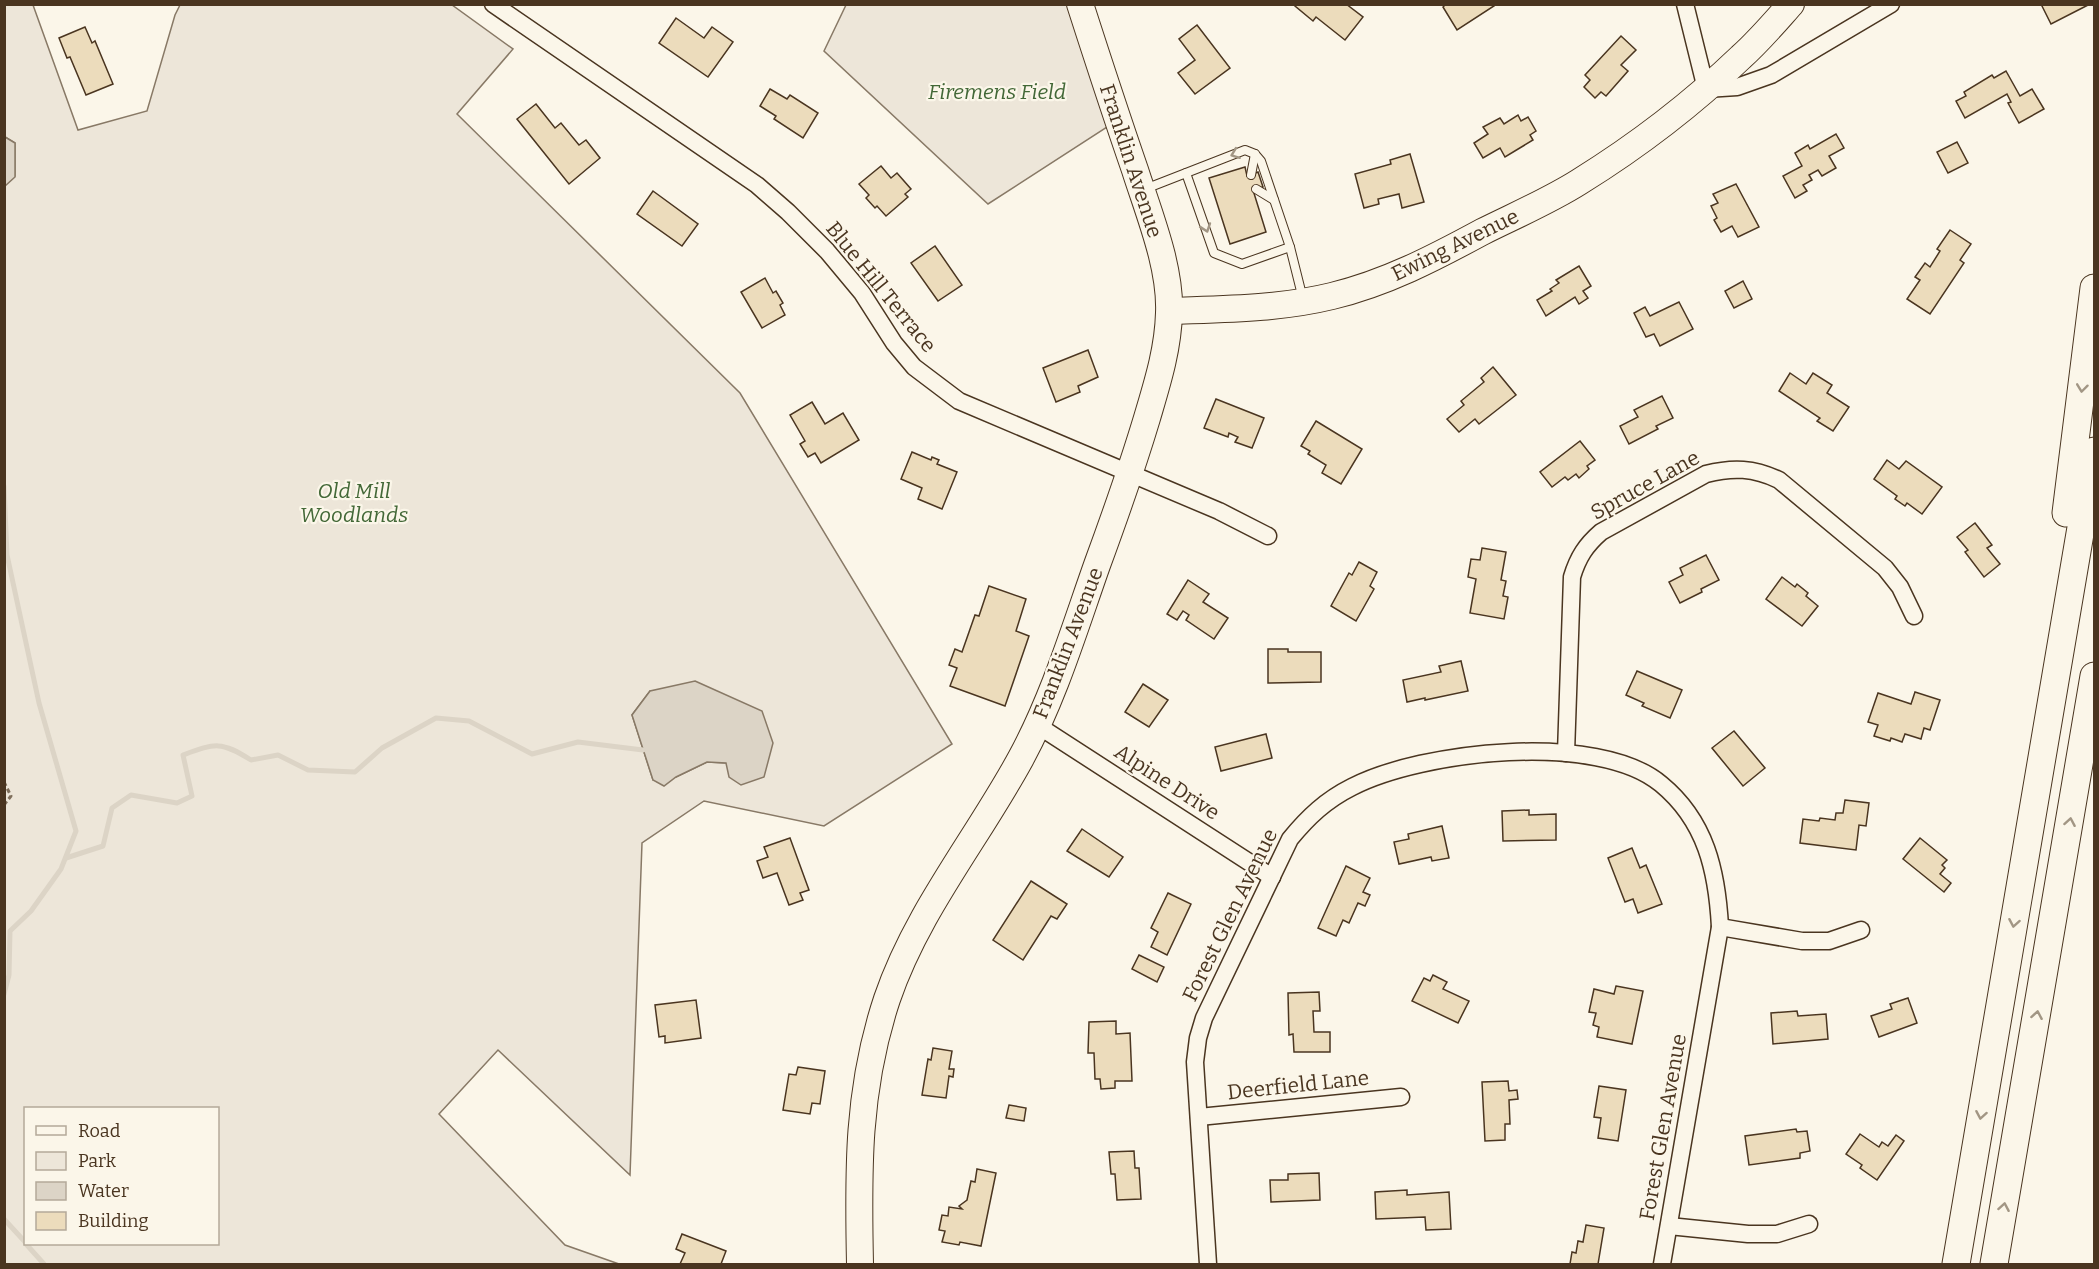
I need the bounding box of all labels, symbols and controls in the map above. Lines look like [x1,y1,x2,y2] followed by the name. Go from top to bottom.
[928,79,1066,105] park label: Firemens Field
[1094,81,1168,241] street label: Franklin Avenue
[1230,147,1241,159] one-way arrow
[1387,203,1523,287] street label: Ewing Avenue
[820,216,942,358] street label: Blue Hill Terrace
[1198,222,1211,233] one-way arrow
[2077,383,2089,392] one-way arrow
[1586,444,1704,526] street label: Spruce Lane
[300,478,408,528] park label: Old Mill Woodlands
[1027,564,1109,722] street label: Franklin Avenue
[1110,738,1224,826] street label: Alpine Drive
[2063,818,2075,827] one-way arrow
[1177,824,1283,1006] street label: Forest Glen Avenue
[2009,918,2021,928] one-way arrow
[2030,1010,2043,1020] one-way arrow
[1634,1032,1692,1222] street label: Forest Glen Avenue
[1226,1065,1370,1105] street label: Deerfield Lane
[24,1107,219,1245] legend
[1976,1111,1988,1120] one-way arrow
[78,1120,121,1142] text: Road
[78,1150,117,1172] text: Park
[78,1180,129,1202] text: Water
[1997,1202,2010,1212] one-way arrow
[78,1210,149,1232] text: Building

